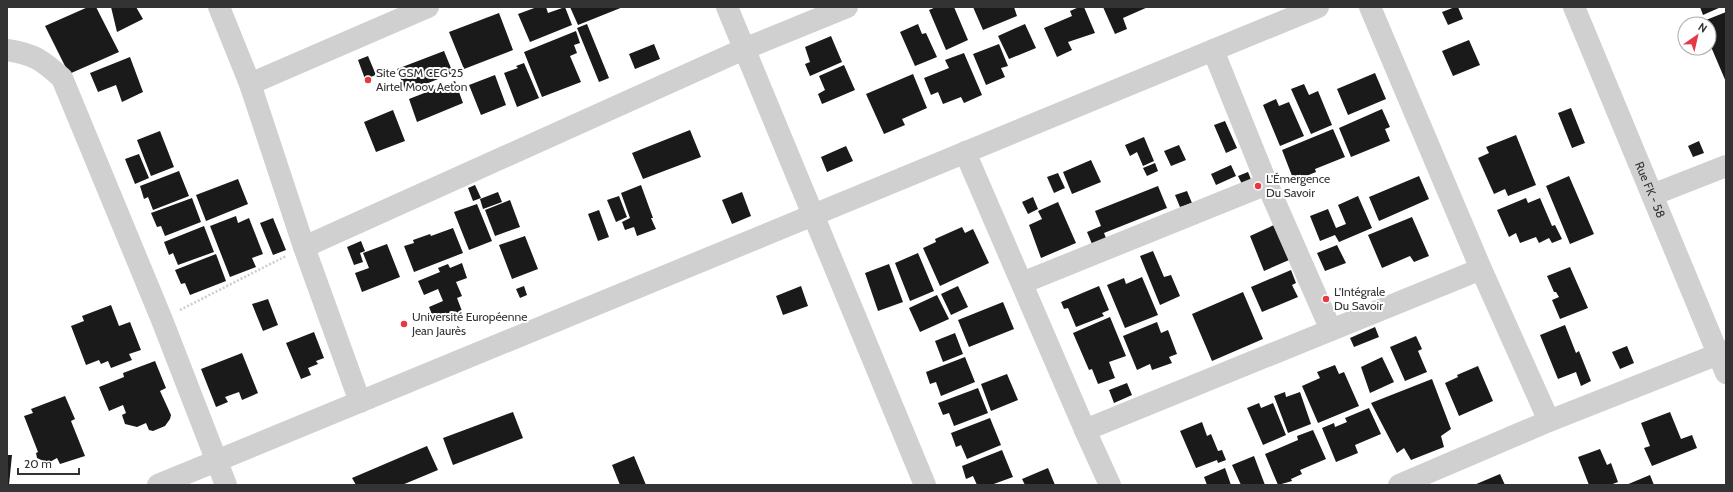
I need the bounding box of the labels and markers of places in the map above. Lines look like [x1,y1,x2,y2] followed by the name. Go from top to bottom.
[376,65,468,94] place label: Site GSM CEG 25 Airtel Moov Aeton
[363,75,373,85] marker: Site GSM CEG 25 Airtel Moov Aeton
[1266,171,1330,200] place label: L'Émergence Du Savoir
[1253,181,1263,191] marker: L'Émergence Du Savoir
[1334,284,1385,313] place label: L'Intégrale Du Savoir
[1321,294,1331,304] marker: L'Intégrale Du Savoir
[411,309,527,338] place label: Université Européenne Jean Jaurès
[399,319,409,329] marker: Université Européenne Jean Jaurès

